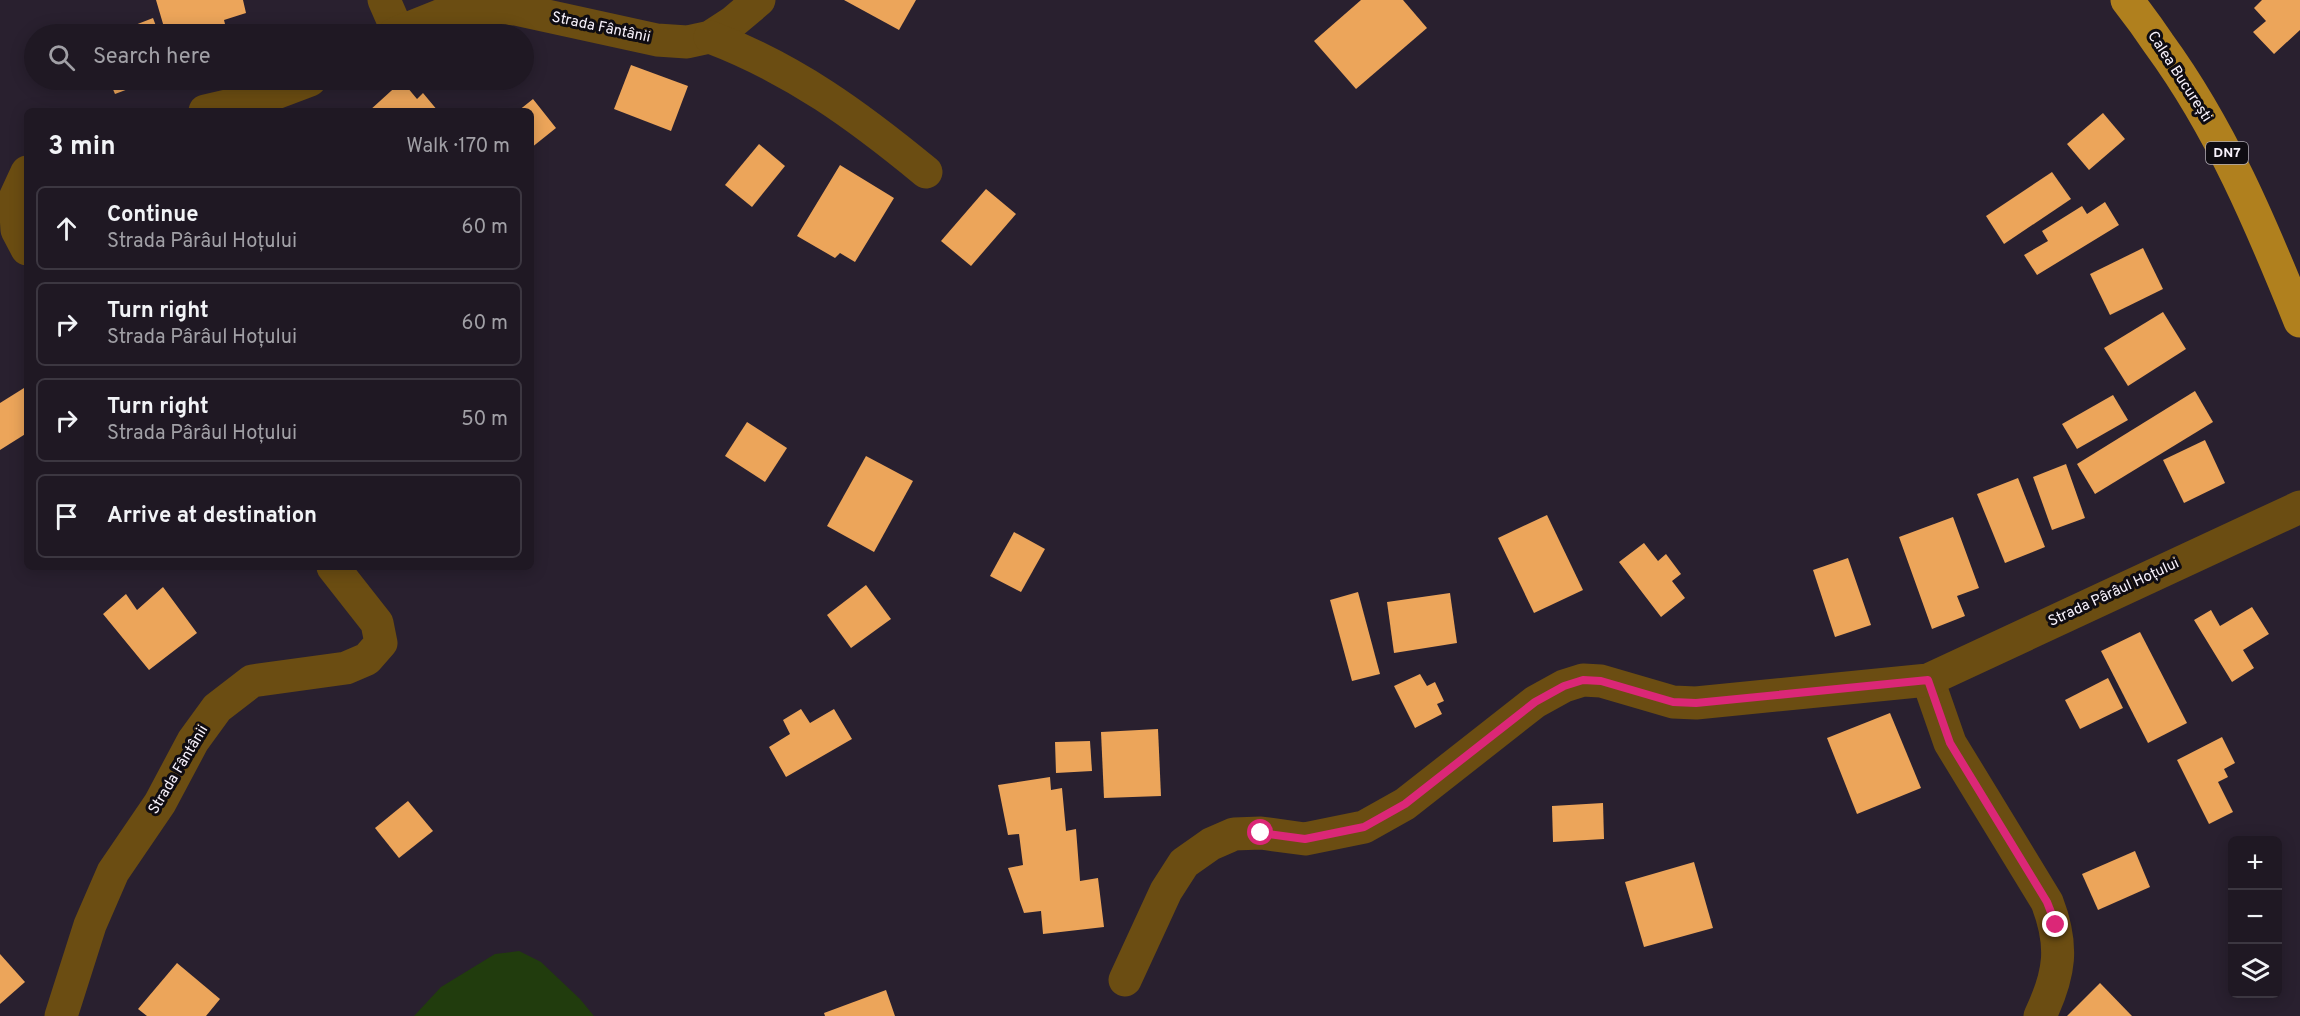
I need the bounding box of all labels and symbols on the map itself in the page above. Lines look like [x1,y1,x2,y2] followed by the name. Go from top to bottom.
[550,8,652,48] street label: Strada Fântânii
[2143,28,2215,126] street label: Calea București
[2206,142,2248,164] road number: DN7
[2045,554,2183,632] street label: Strada Pârâul Hoțului
[145,722,213,818] street label: Strada Fântânii
[1247,819,1273,845] route start
[2042,911,2068,937] route end

